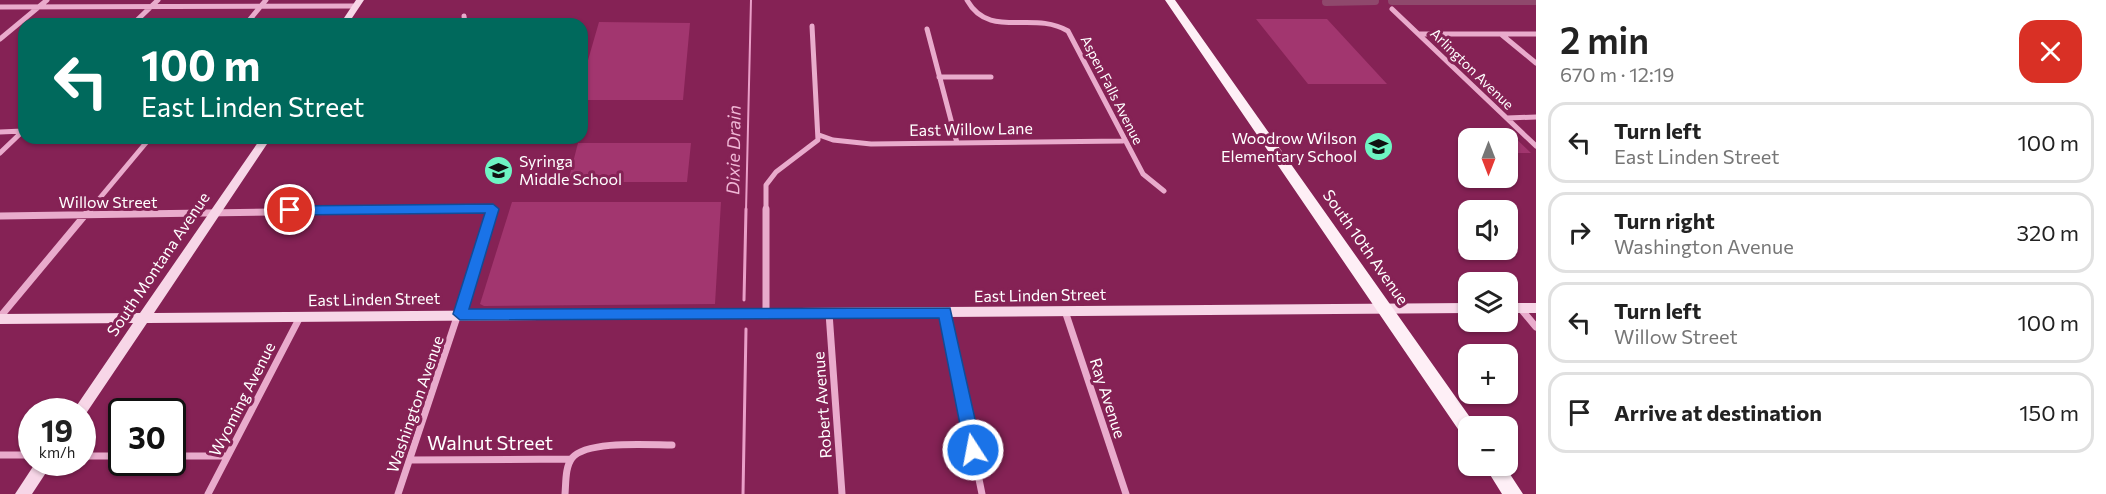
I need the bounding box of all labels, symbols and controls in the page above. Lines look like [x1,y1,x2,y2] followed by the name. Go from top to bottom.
[1560,17,1649,61] text: 2 min
[2019,20,2082,83] button: close
[1427,25,1518,113] street label: Arlington Avenue
[1078,32,1147,147] street label: Aspen Falls Avenue
[141,38,261,90] text: 100 m
[42,42,120,120] icon: left
[1560,62,1674,86] text: 670 m · 12:19
[141,90,364,123] text: East Linden Street
[721,105,745,195] water label: Dixie Drain
[1614,117,1701,144] text: Turn left
[909,118,1033,139] street label: East Willow Lane
[1563,126,1596,159] icon: left
[1221,128,1357,165] place label: Woodrow Wilson Elementary School
[1458,128,1518,188] north arrow
[1458,128,1518,476] map controls
[2017,129,2079,156] text: 100 m
[1362,131,1394,163] school or university icon: Woodrow Wilson Elementary School
[1614,144,1779,168] text: East Linden Street
[519,151,622,188] place label: Syringa Middle School
[482,154,514,186] school or university icon: Syringa Middle School
[264,184,315,235] pin
[1320,186,1413,308] street label: South 10th Avenue
[102,188,213,339] street label: South Montana Avenue
[59,192,158,211] street label: Willow Street
[273,193,306,226] icon: arrive
[1458,200,1518,260] button: sound
[1614,207,1715,234] text: Turn right
[1563,216,1596,249] icon: right
[2017,219,2079,246] text: 320 m
[1614,234,1794,258] text: Washington Avenue
[1458,272,1518,332] button: layers
[974,284,1107,305] street label: East Linden Street
[308,288,441,309] street label: East Linden Street
[1614,297,1701,324] text: Turn left
[1563,306,1596,339] icon: left
[2017,309,2079,336] text: 100 m
[1614,324,1738,348] text: Willow Street
[382,333,447,475] street label: Washington Avenue
[205,338,279,459] street label: Wyoming Avenue
[1458,344,1518,404] button: +
[808,351,835,459] street label: Robert Avenue
[1087,355,1130,441] street label: Ray Avenue
[1563,396,1596,429] icon: arrive
[108,398,186,476] speed limit sign: 30
[1614,399,1822,426] text: Arrive at destination
[2019,399,2079,426] text: 150 m
[41,411,73,448] text: 19
[1458,416,1518,476] button: −
[941,418,1005,482] position arrow
[427,430,553,454] street label: Walnut Street
[39,443,75,461] text: km/h

